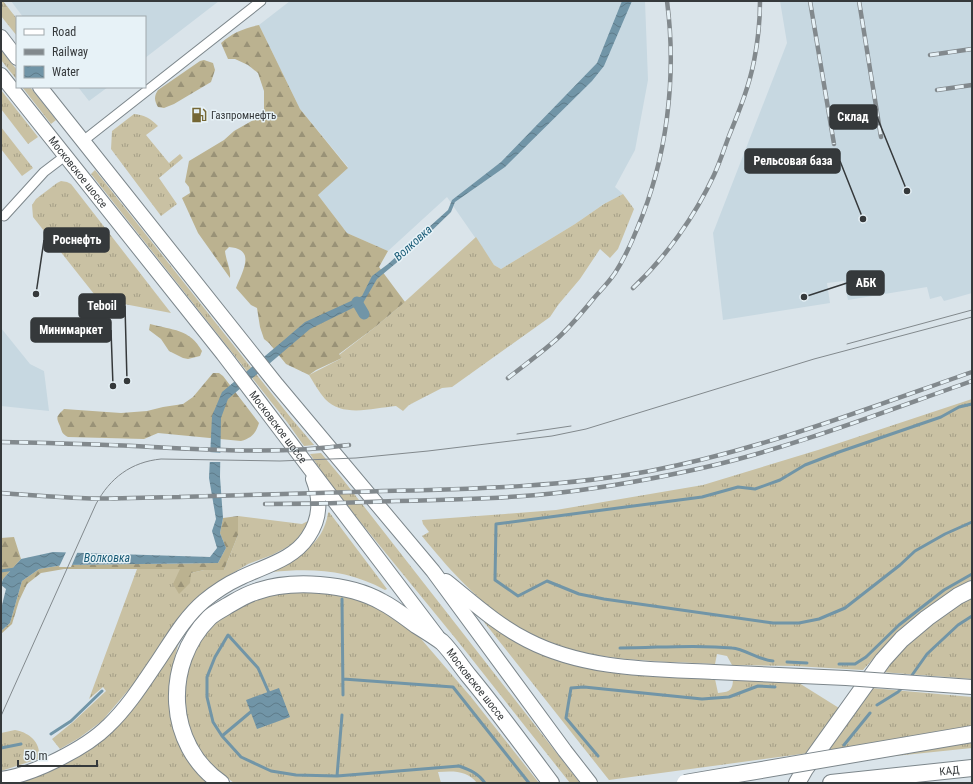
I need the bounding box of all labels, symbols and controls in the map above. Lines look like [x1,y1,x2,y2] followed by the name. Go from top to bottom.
[16,16,146,88] legend
[52,25,76,39] text: Road
[52,45,88,59] text: Railway
[52,65,80,79] text: Water
[830,105,877,129] callout: Склад
[190,106,208,124] fuel station icon: Газпромнефть
[211,109,276,122] place label: Газпромнефть
[837,110,869,124] text: Склад
[46,134,110,210] street label: Московское шоссе
[745,149,840,173] callout: Рельсовая база
[754,154,833,168] text: Рельсовая база
[391,222,435,264] water label: Волковка
[44,228,109,252] callout: Роснефть
[53,233,101,247] text: Роснефть
[847,271,884,295] callout: АБК
[856,276,876,290] text: АБК
[79,294,125,318] callout: Teboil
[87,299,117,313] text: Teboil
[31,318,111,342] callout: Минимаркет
[39,323,103,337] text: Минимаркет
[247,388,310,466] street label: Московское шоссе
[84,551,130,565] water label: Волковка
[444,646,508,723] street label: Московское шоссе
[18,742,97,768] scale bar
[24,749,48,763] text: 50 m
[939,763,960,778] street label: КАД

